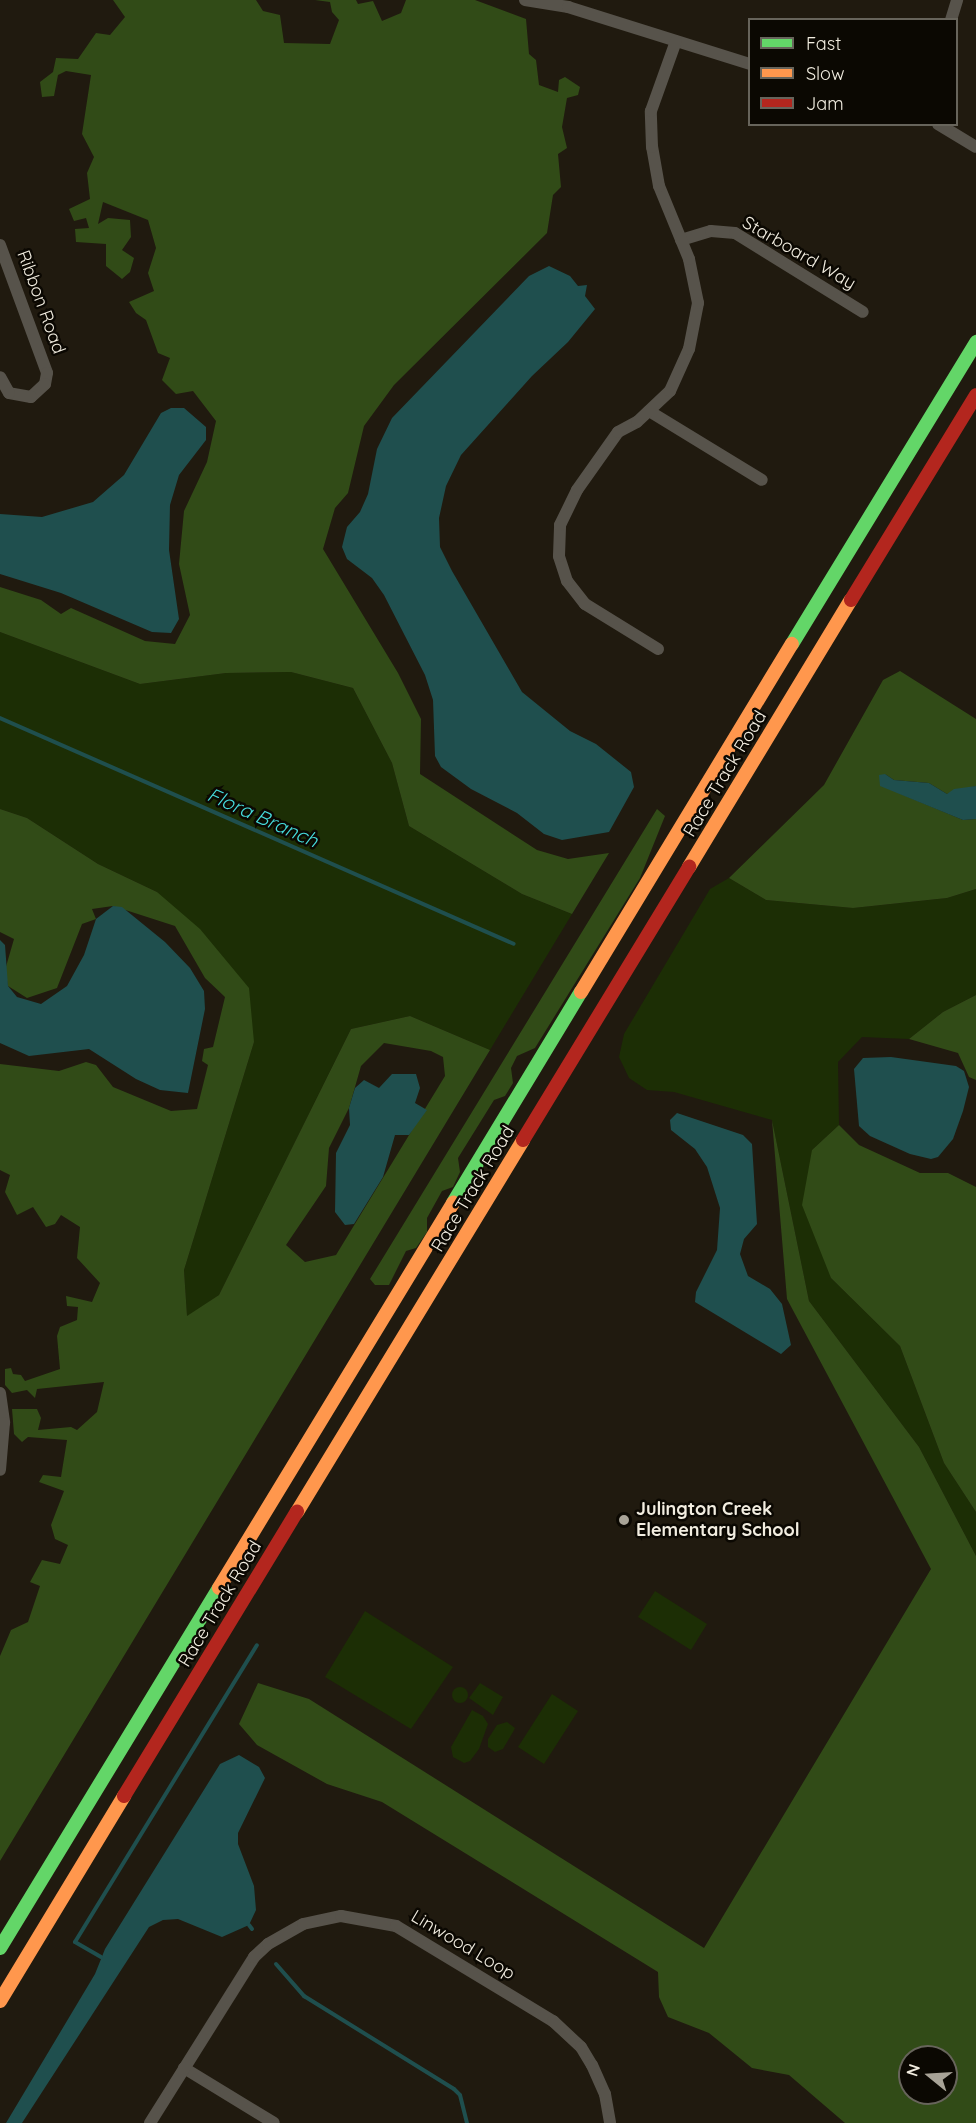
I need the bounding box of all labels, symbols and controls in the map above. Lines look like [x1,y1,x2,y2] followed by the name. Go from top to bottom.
[748,18,958,126] legend
[806,32,841,55] text: Fast
[806,62,844,85] text: Slow
[806,92,844,115] text: Jam
[738,212,860,294] street label: Starboard Way
[12,247,70,357] street label: Ribbon Road
[679,707,771,841] street label: Race Track Road
[204,782,322,852] water label: Flora Branch
[427,1122,519,1256] street label: Race Track Road
[636,1499,800,1541] place label: Julington Creek Elementary School
[617,1513,631,1527] marker: Julington Creek Elementary School
[174,1537,266,1671] street label: Race Track Road
[407,1906,519,1984] street label: Linwood Loop
[898,2045,958,2105] north arrow
[901,2061,924,2079] text: N

